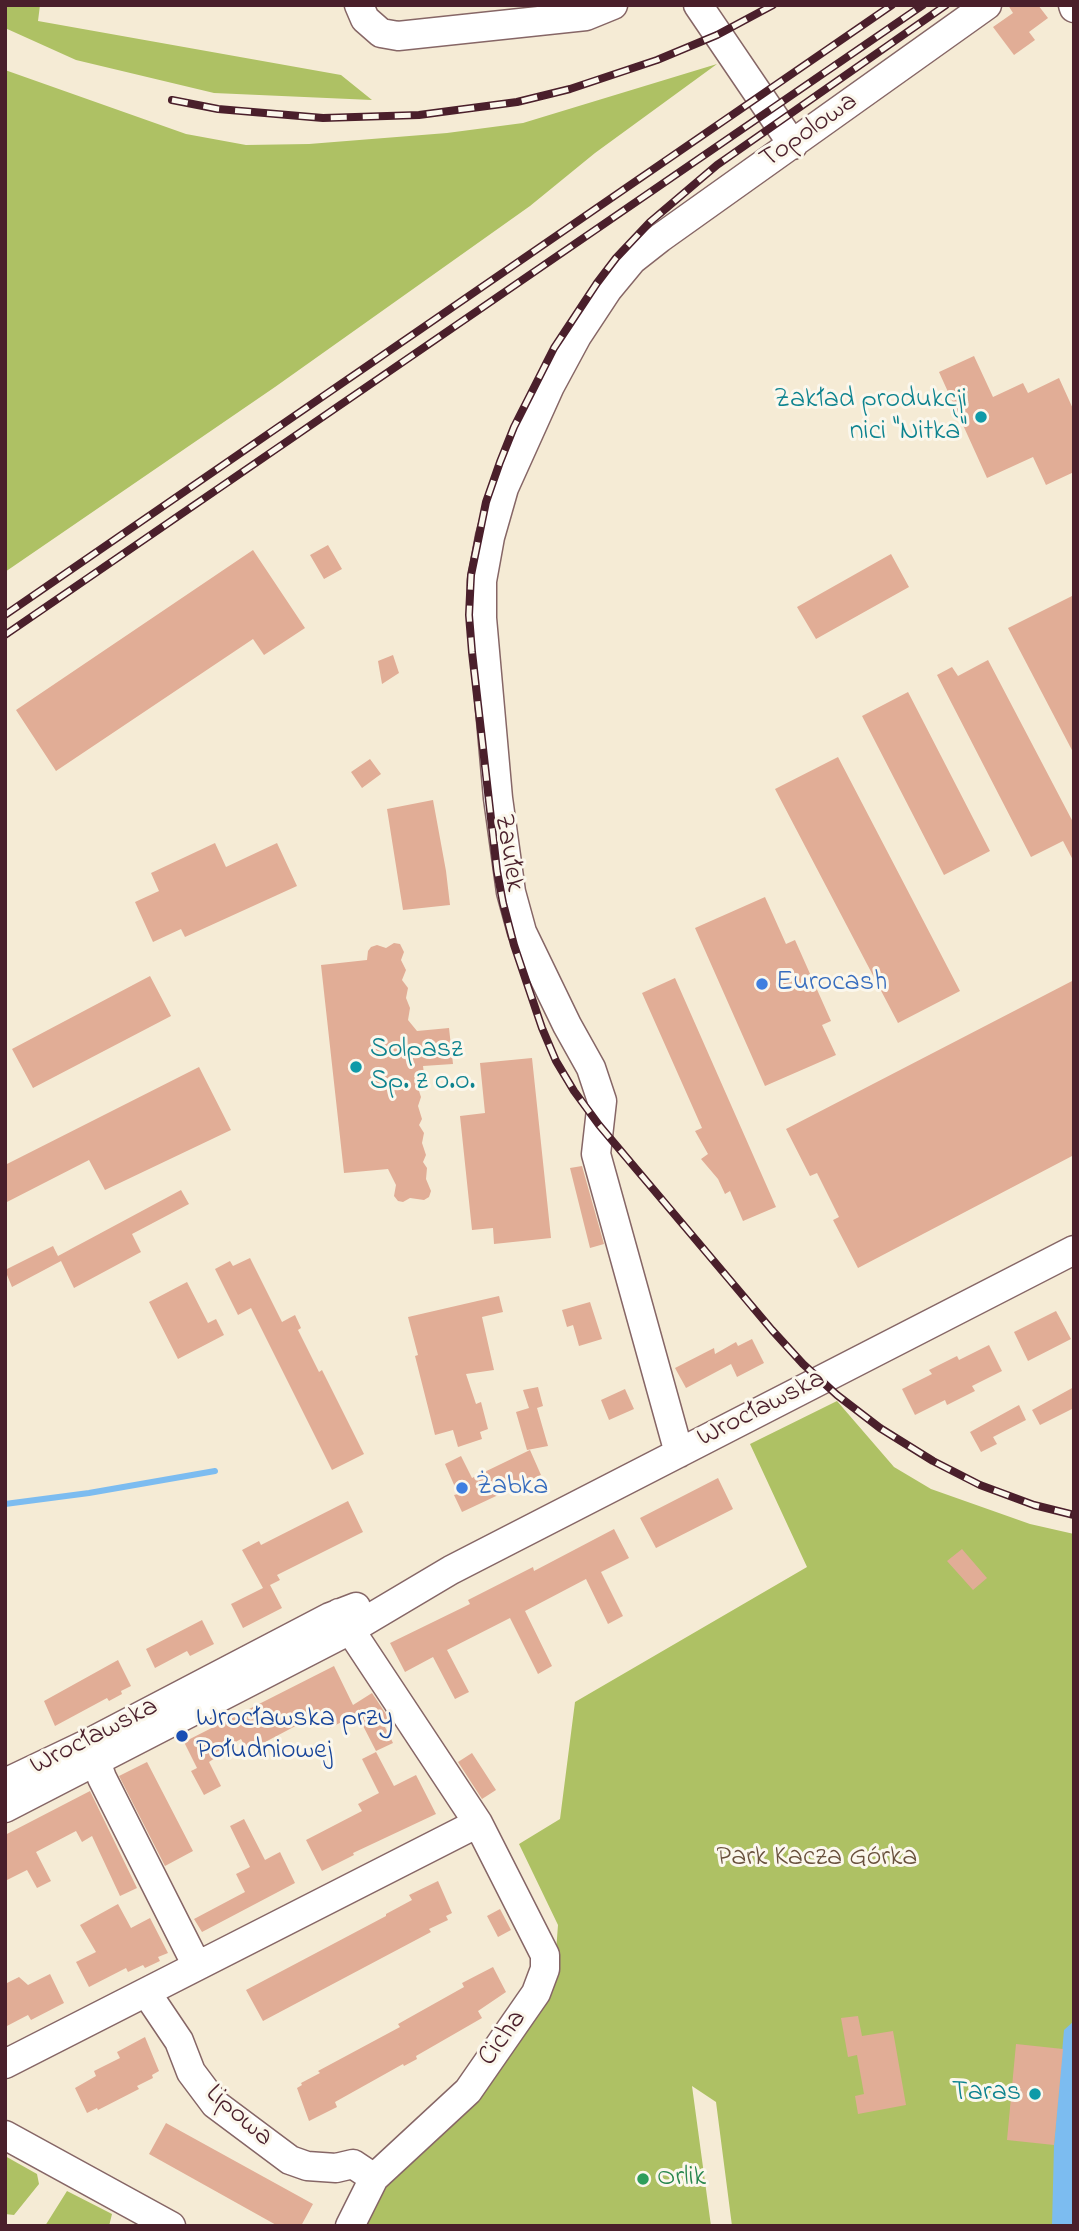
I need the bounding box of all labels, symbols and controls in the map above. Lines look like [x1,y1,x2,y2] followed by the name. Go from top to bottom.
[755,86,865,178] street label: Topolowa
[774,384,967,450] place label: Zakład produkcji nici "Nitka"
[973,409,989,425] marker: Zakład produkcji nici "Nitka"
[484,812,530,894] street label: Zaułek
[776,967,887,1001] place label: Eurocash
[754,976,770,992] marker: Eurocash
[370,1034,475,1100] place label: Solpasz Sp. z o.o.
[348,1059,364,1075] marker: Solpasz Sp. z o.o.
[693,1364,831,1456] street label: Wrocławska
[476,1471,548,1505] place label: Żabka
[454,1480,470,1496] marker: Żabka
[26,1692,164,1784] street label: Wrocławska
[196,1703,393,1769] place label: Wrocławska przy Południowej
[174,1728,190,1744] marker: Wrocławska przy Południowej
[717,1842,917,1876] park label: Park Kacza Górka
[472,2004,536,2074] street label: Cicha
[952,2077,1021,2111] place label: Taras
[197,2079,279,2155] street label: Lipowa
[1027,2086,1043,2102] marker: Taras
[657,2162,706,2196] place label: Orlik
[635,2171,651,2187] marker: Orlik

